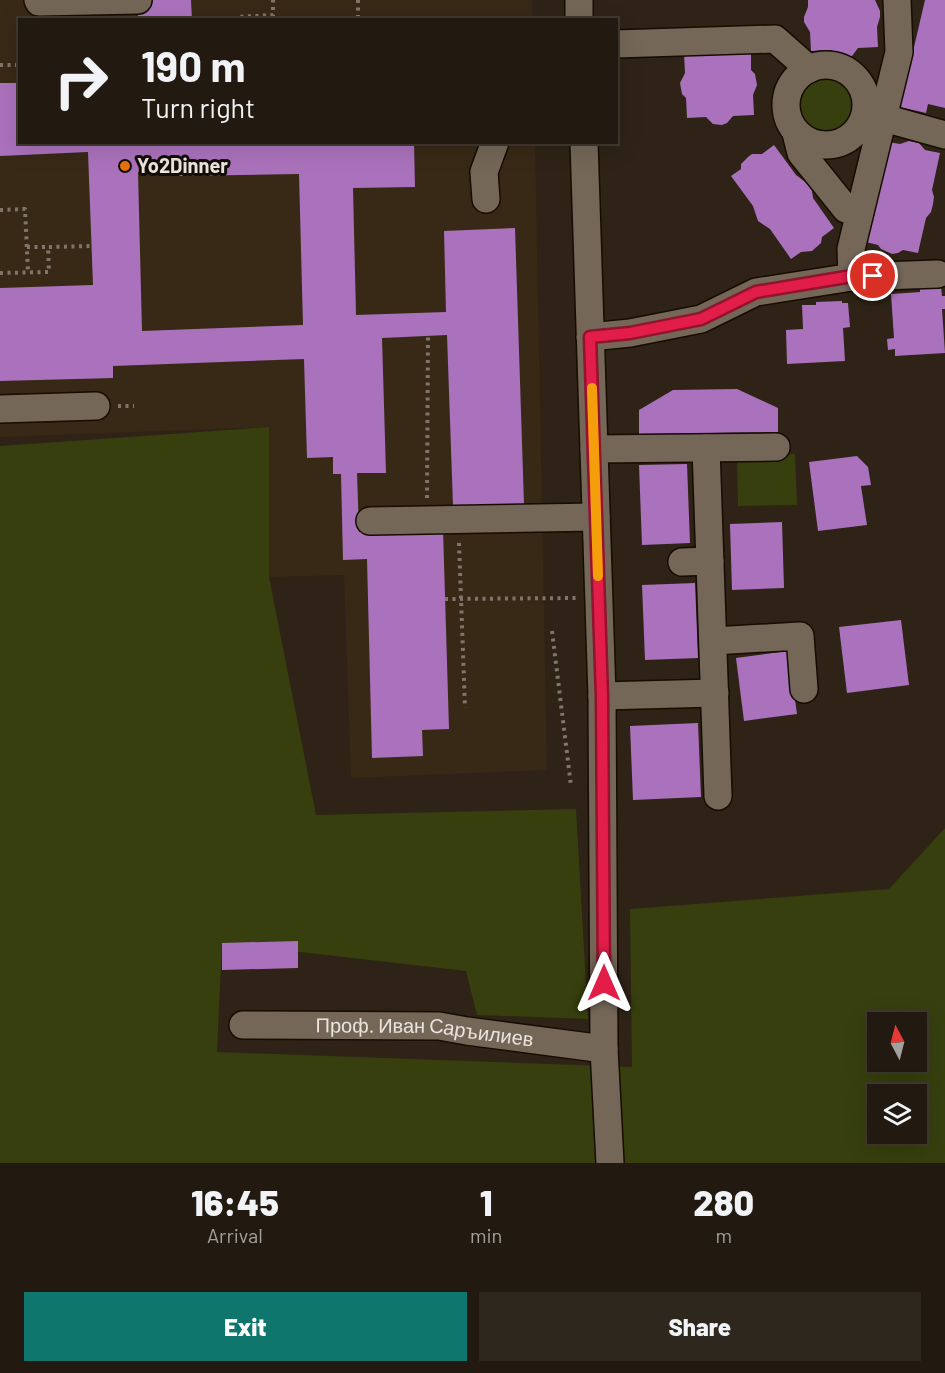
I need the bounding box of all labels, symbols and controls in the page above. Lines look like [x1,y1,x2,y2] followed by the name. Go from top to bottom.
[141,40,246,90] text: 190 m
[42,42,120,120] icon: right
[141,91,255,123] text: Turn right
[137,153,228,177] place label: Yo2Dinner
[118,159,132,173] marker: Yo2Dinner
[847,250,898,301] pin
[856,259,889,292] icon: arrive
[572,951,636,1015] position arrow
[316,1012,535,1051] street label: Проф. Иван Саръилиев
[867,1012,927,1072] north arrow
[867,1012,927,1144] map controls
[867,1084,927,1144] button: layers
[191,1180,279,1223] text: 16:45
[480,1180,492,1223] text: 1
[693,1180,754,1223] text: 280
[207,1223,263,1247] text: Arrival
[470,1223,502,1247] text: min
[715,1223,732,1247] text: m
[24,1292,467,1361] button: Exit
[479,1292,921,1361] button: Share

